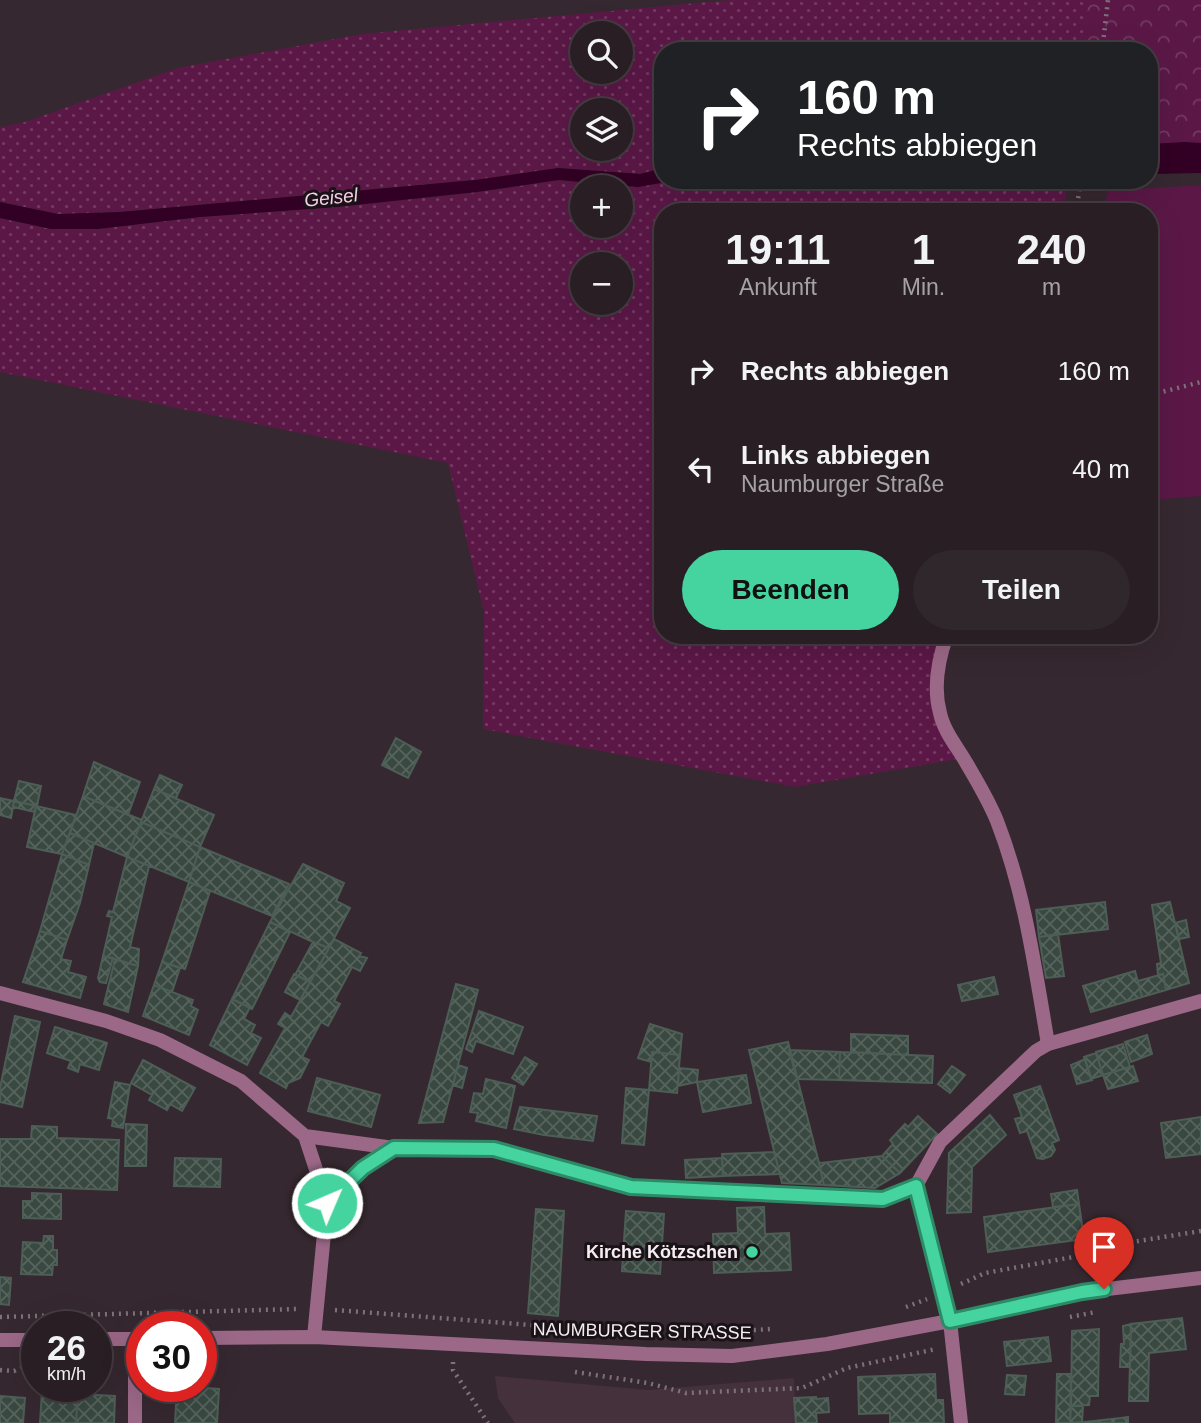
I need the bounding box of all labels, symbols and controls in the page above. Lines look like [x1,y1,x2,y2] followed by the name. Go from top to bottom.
[570,21,633,315] map controls
[570,21,633,84] button: search
[682,70,773,161] icon: right
[797,70,936,124] text: 160 m
[570,98,633,161] button: layers
[797,127,1037,163] text: Rechts abbiegen
[570,175,633,238] button: +
[303,184,360,211] water label: Geisel
[725,226,830,273] text: 19:11
[912,226,935,273] text: 1
[1017,226,1087,273] text: 240
[570,252,633,315] button: −
[739,274,817,300] text: Ankunft
[902,274,945,300] text: Min.
[1042,274,1061,300] text: m
[682,352,720,390] icon: right
[741,356,949,386] text: Rechts abbiegen
[1058,356,1130,386] text: 160 m
[741,440,930,470] text: Links abbiegen
[682,450,720,488] icon: left
[1072,454,1130,484] text: 40 m
[741,471,944,497] text: Naumburger Straße
[682,550,899,630] button: Beenden
[913,550,1130,630] button: Teilen
[290,1166,364,1240] position arrow
[1074,1217,1134,1289] pin
[1085,1228,1123,1266] icon: arrive
[586,1242,738,1262] place label: Kirche Kötzschen
[744,1244,760,1260] marker: Kirche Kötzschen
[126,1311,217,1402] speed limit sign: 30
[532,1319,752,1343] street label: NAUMBURGER STRASSE
[47,1328,86,1367] text: 26
[47,1364,86,1384] text: km/h

